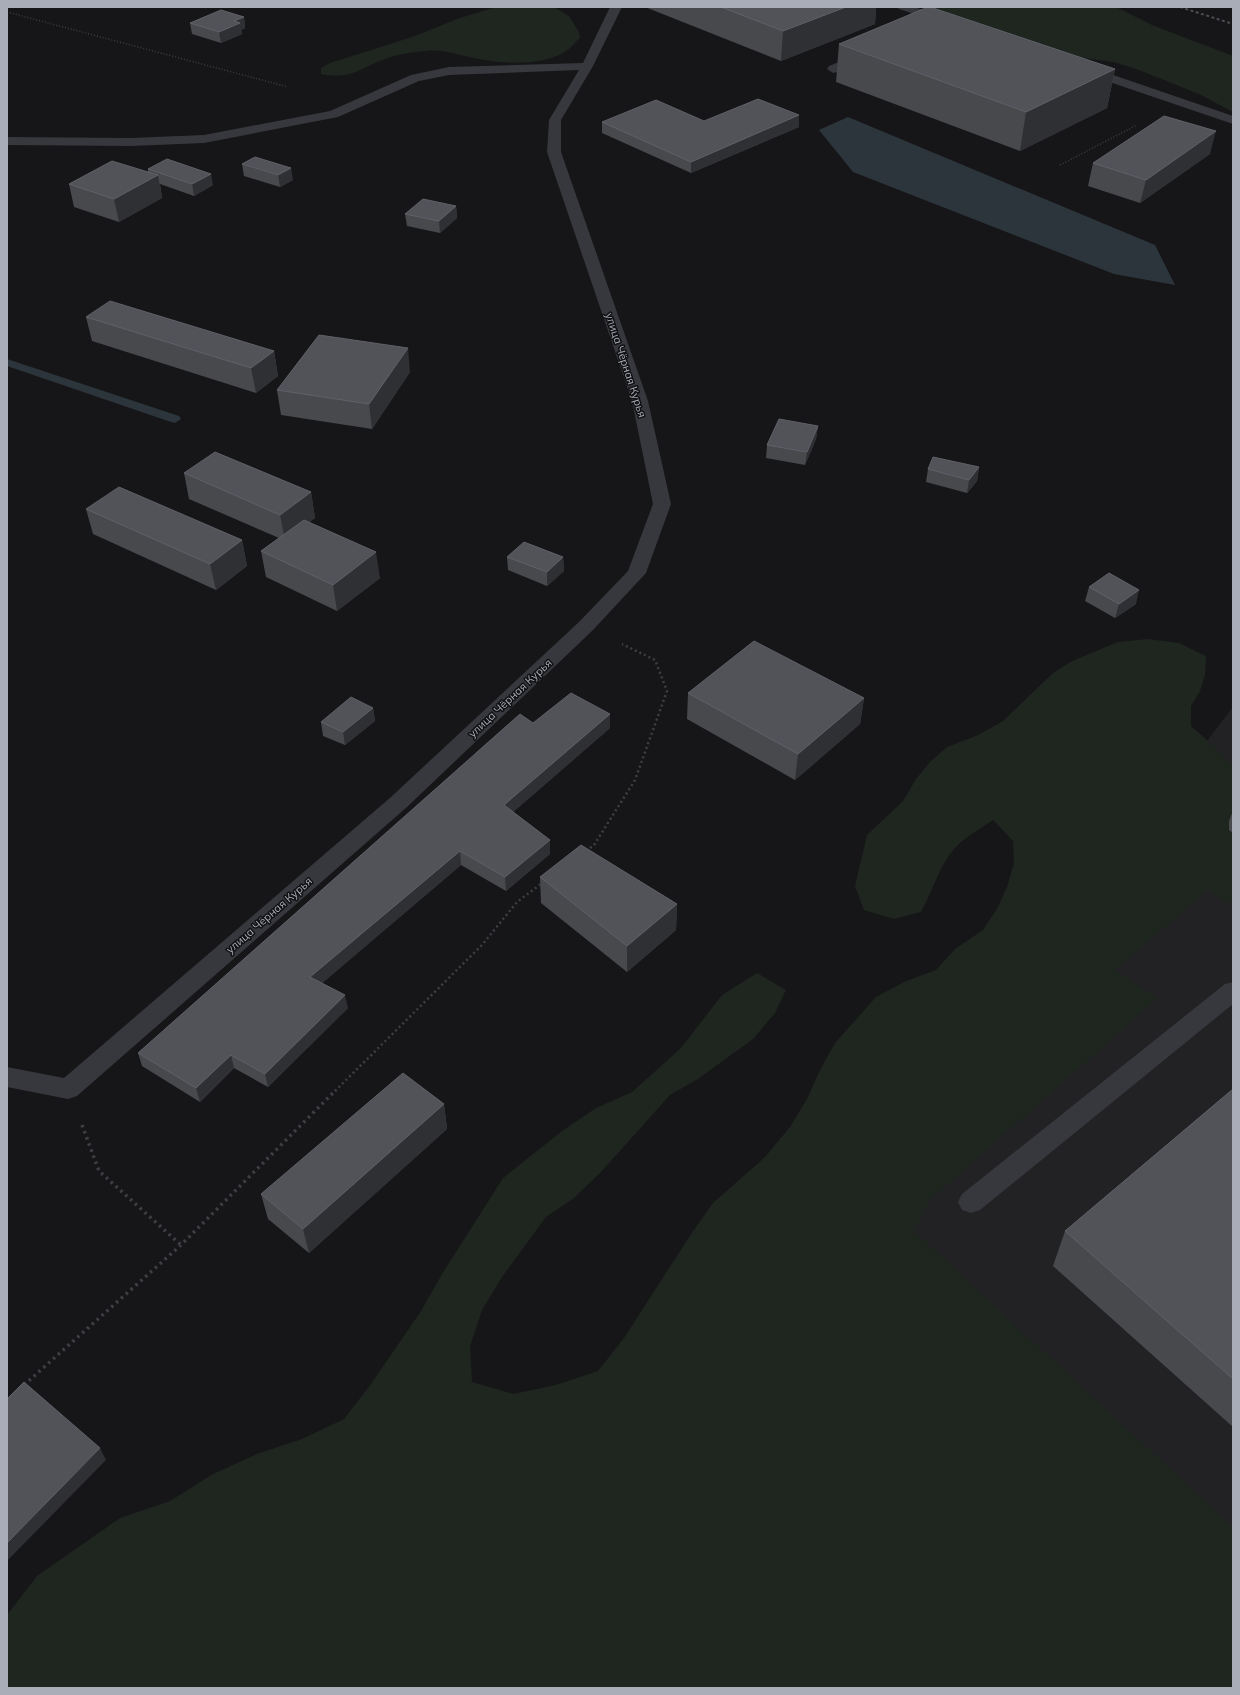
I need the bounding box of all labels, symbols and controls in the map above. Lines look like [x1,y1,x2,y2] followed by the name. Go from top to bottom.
[602,311,650,419] street label: улица Чёрная Курья
[465,656,555,740] street label: улица Чёрная Курья
[223,874,315,956] street label: улица Чёрная Курья

